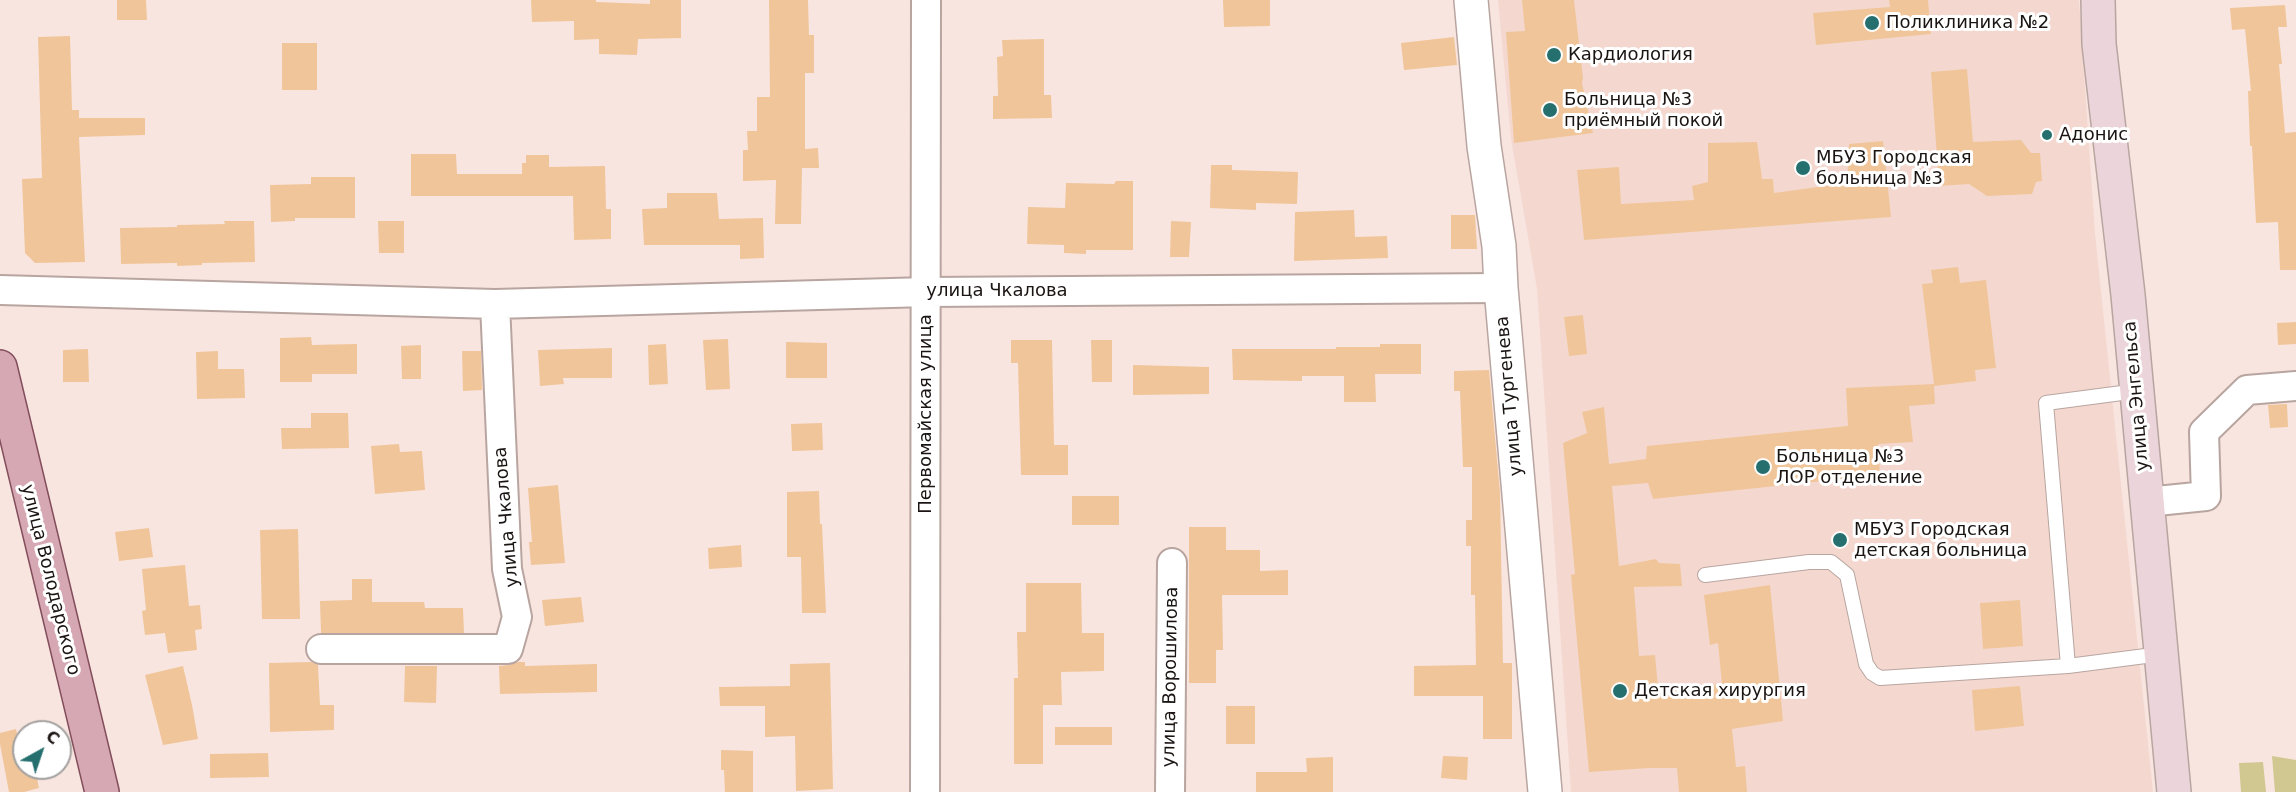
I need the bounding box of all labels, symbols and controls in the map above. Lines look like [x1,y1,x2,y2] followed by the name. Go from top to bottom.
[1886,12,2049,34] place label: Поликлиника №2
[1863,14,1881,32] marker: Поликлиника №2
[1568,44,1693,66] place label: Кардиология
[1545,46,1563,64] marker: Кардиология
[1564,89,1723,132] place label: Больница №3 приёмный покой
[1541,101,1559,119] marker: Больница №3 приёмный покой
[2059,124,2128,146] place label: Адонис
[2040,128,2054,142] marker: Адонис
[1816,147,1972,190] place label: МБУЗ Городская больница №3
[1794,159,1812,177] marker: МБУЗ Городская больница №3
[926,280,1068,302] street label: улица Чкалова
[915,314,937,514] street label: Первомайская улица
[1492,315,1528,477] street label: улица Тургенева
[2120,320,2154,472] street label: улица Энгельса
[490,446,524,588] street label: улица Чкалова
[1776,446,1922,488] place label: Больница №3 ЛОР отделение
[1754,458,1772,476] marker: Больница №3 ЛОР отделение
[16,482,84,678] street label: улица Володарского
[1854,519,2027,562] place label: МБУЗ Городская детская больница
[1831,531,1849,549] marker: МБУЗ Городская детская больница
[1159,586,1183,768] street label: улица Ворошилова
[1634,680,1806,702] place label: Детская хирургия
[1611,682,1629,700] marker: Детская хирургия
[12,720,72,780] north arrow
[42,726,63,748] text: С

